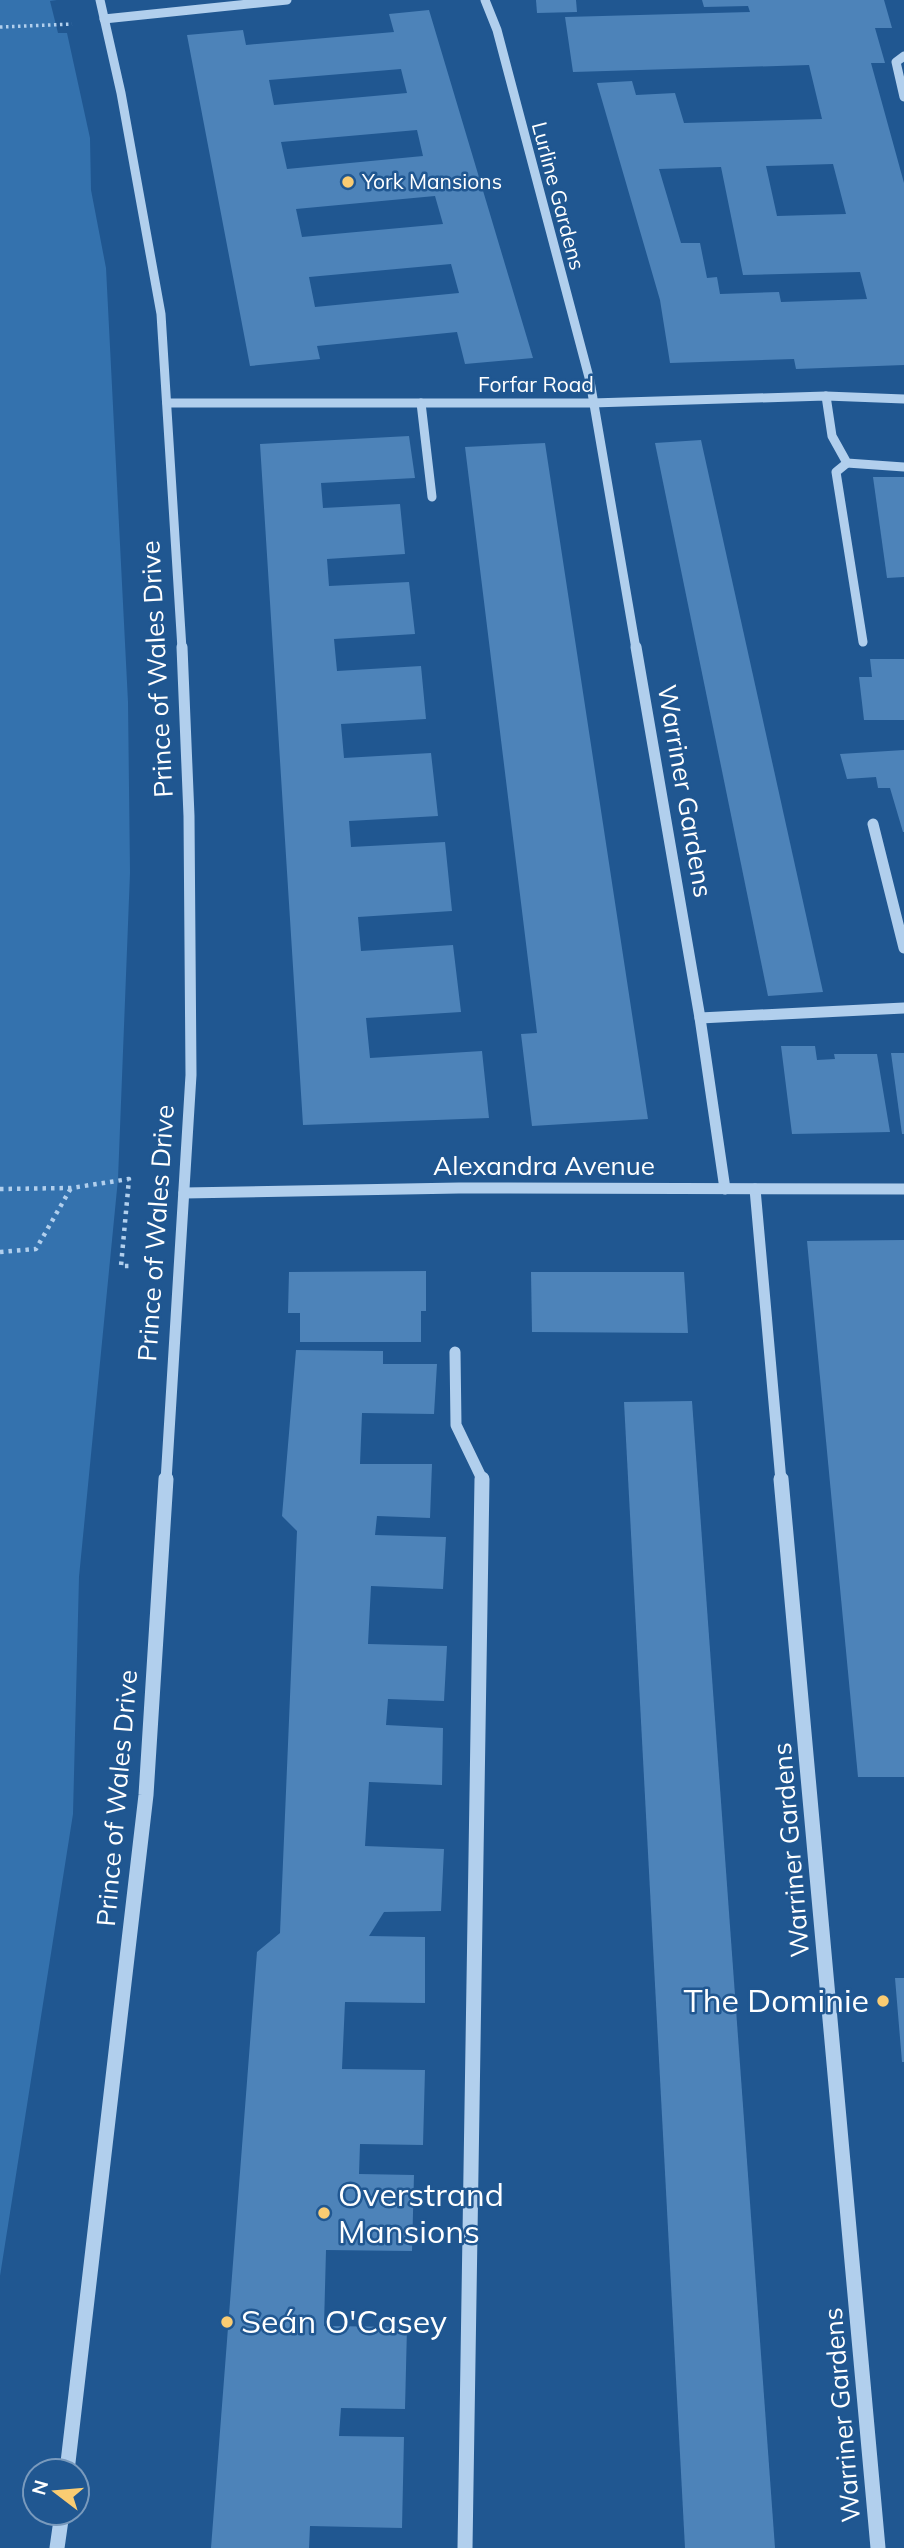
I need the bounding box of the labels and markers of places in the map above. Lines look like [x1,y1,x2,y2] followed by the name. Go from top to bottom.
[361,168,502,194] place label: York Mansions
[340,174,356,190] marker: York Mansions
[683,1980,869,2020] place label: The Dominie
[875,1993,891,2009] marker: The Dominie
[338,2174,504,2251] place label: Overstrand Mansions
[316,2205,332,2221] marker: Overstrand Mansions
[241,2301,447,2341] place label: Seán O'Casey
[219,2314,235,2330] marker: Seán O'Casey

